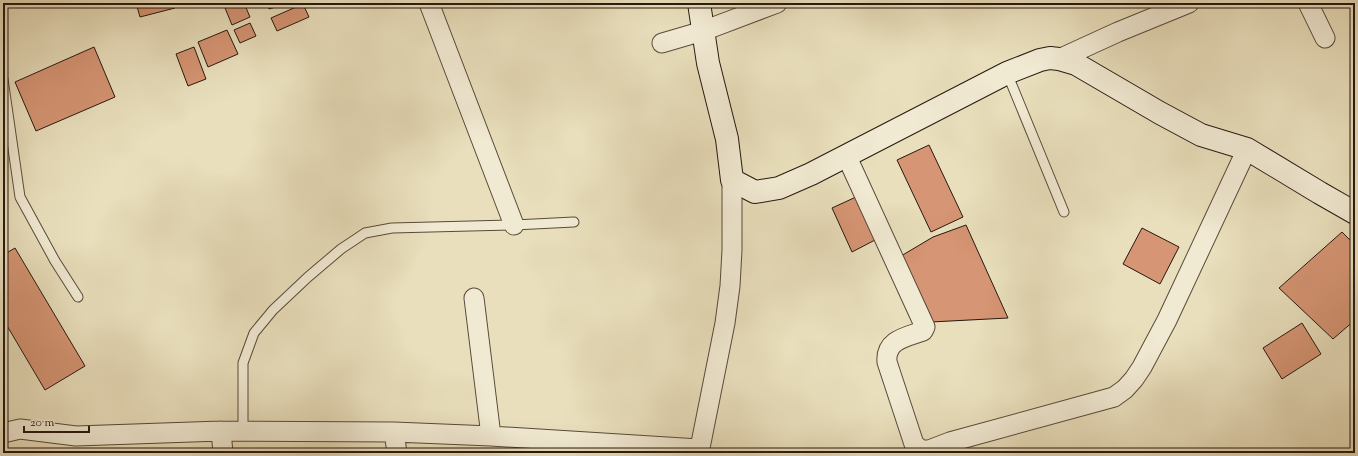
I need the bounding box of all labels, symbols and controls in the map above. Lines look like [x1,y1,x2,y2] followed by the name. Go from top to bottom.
[24,408,89,434] scale bar
[30,414,55,432] text: 20 m

